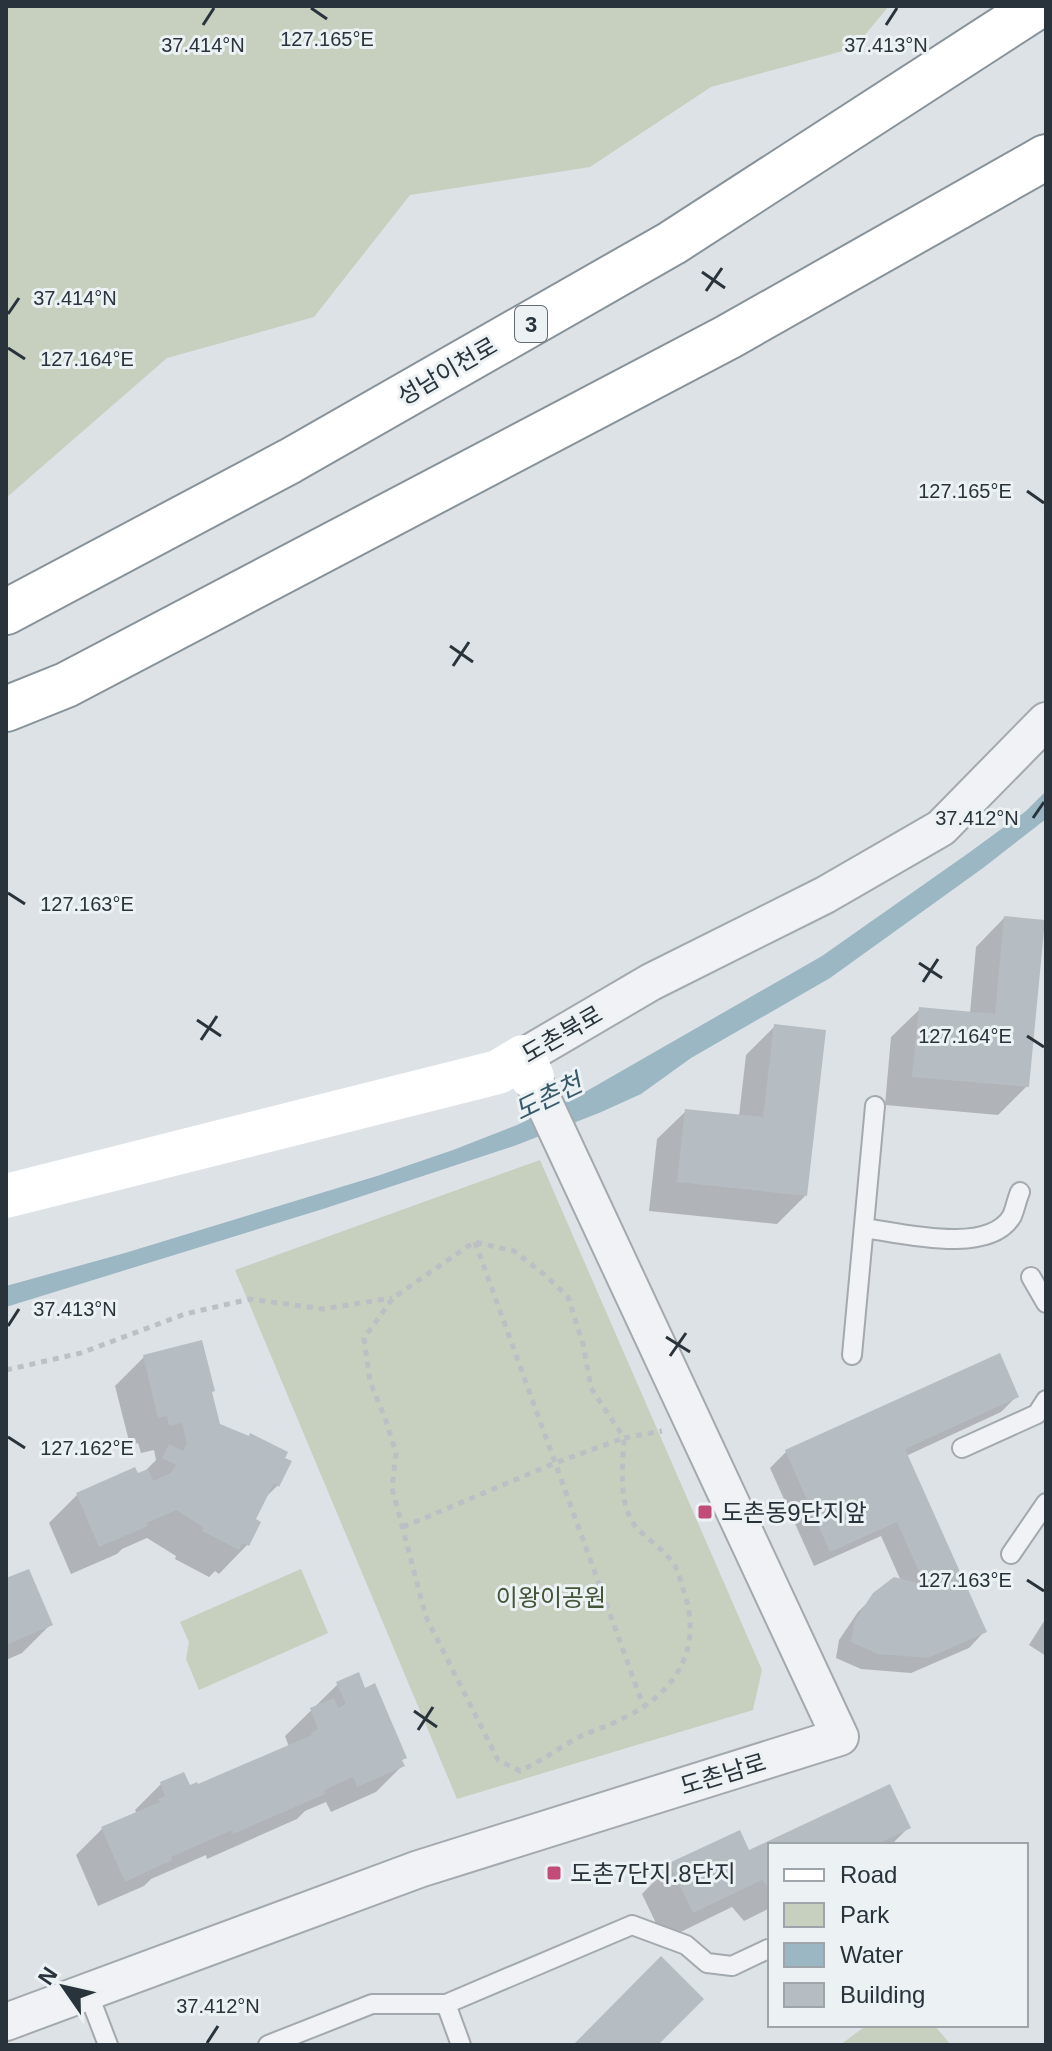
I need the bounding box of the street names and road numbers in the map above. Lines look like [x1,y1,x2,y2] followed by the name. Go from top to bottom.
[515,306,547,342] road number: 3
[392,332,502,410] street label: 성남이천로
[517,1000,607,1068] street label: 도촌북로
[677,1748,769,1800] street label: 도촌남로

